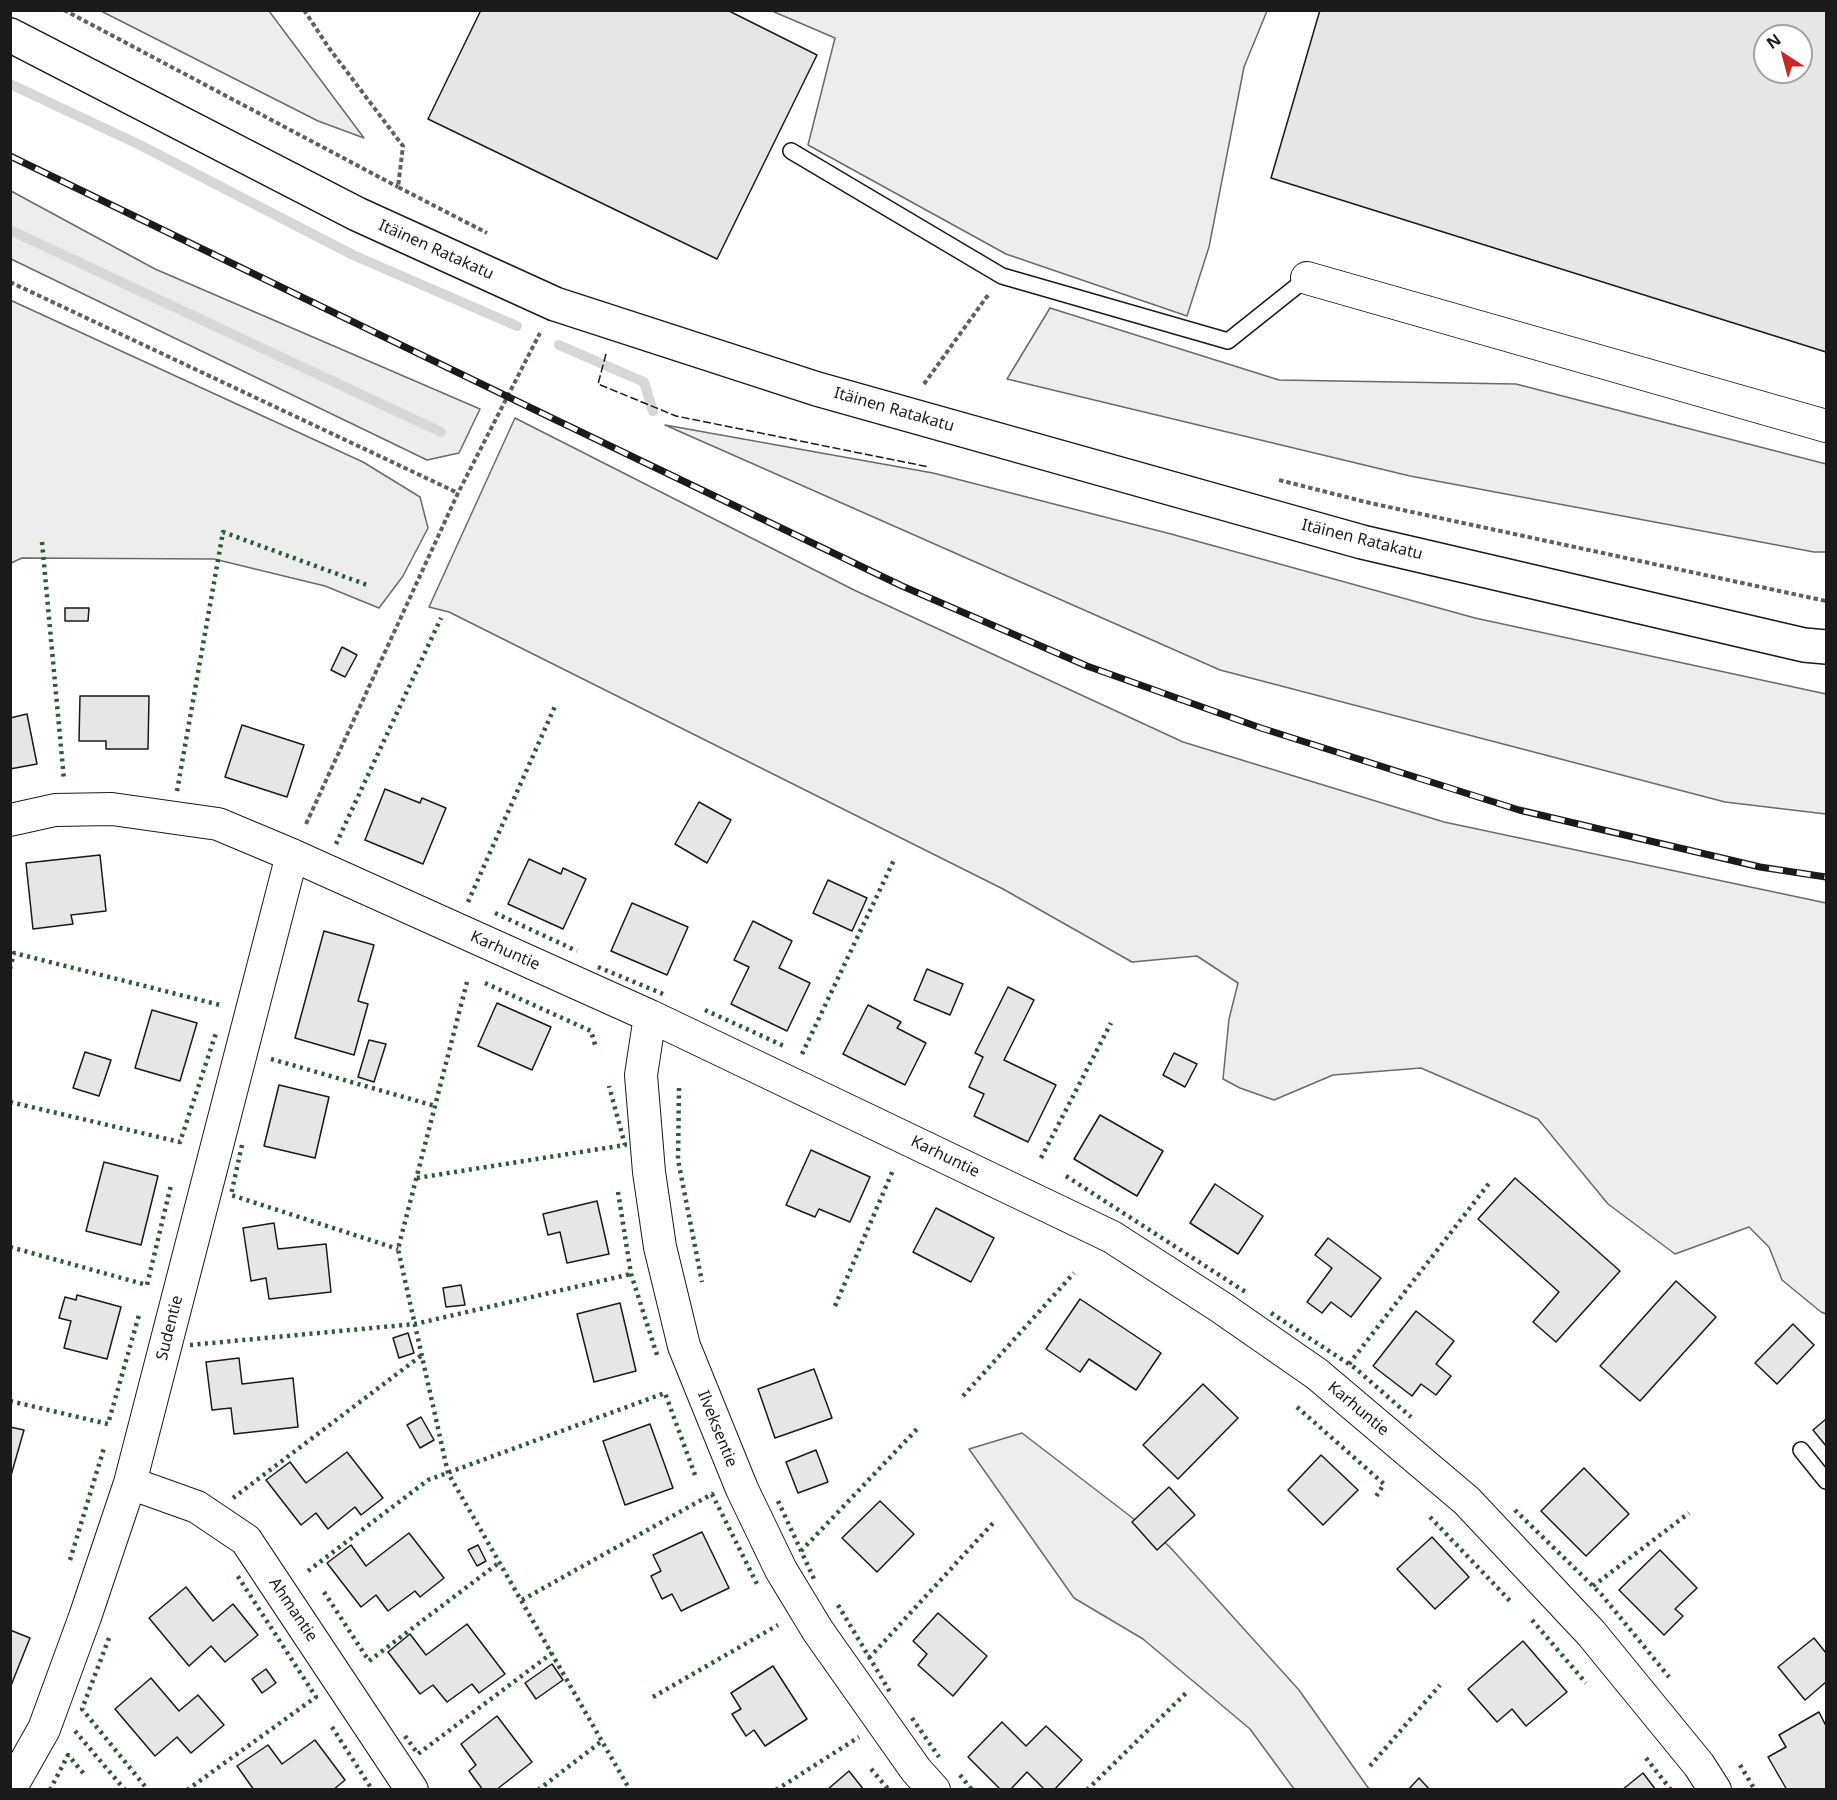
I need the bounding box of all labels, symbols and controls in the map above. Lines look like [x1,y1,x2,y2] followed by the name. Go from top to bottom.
[1753,24,1813,84] north arrow
[1762,28,1785,54] text: N
[375,216,497,284] street label: Itäinen Ratakatu
[832,384,956,436] street label: Itäinen Ratakatu
[1299,516,1425,564] street label: Itäinen Ratakatu
[467,927,543,975] street label: Karhuntie
[908,1132,982,1182] street label: Karhuntie
[153,1293,187,1363] street label: Sudentie
[1323,1378,1393,1440] street label: Karhuntie
[693,1388,741,1470] street label: Ilveksentie
[265,1574,321,1646] street label: Ahmantie

